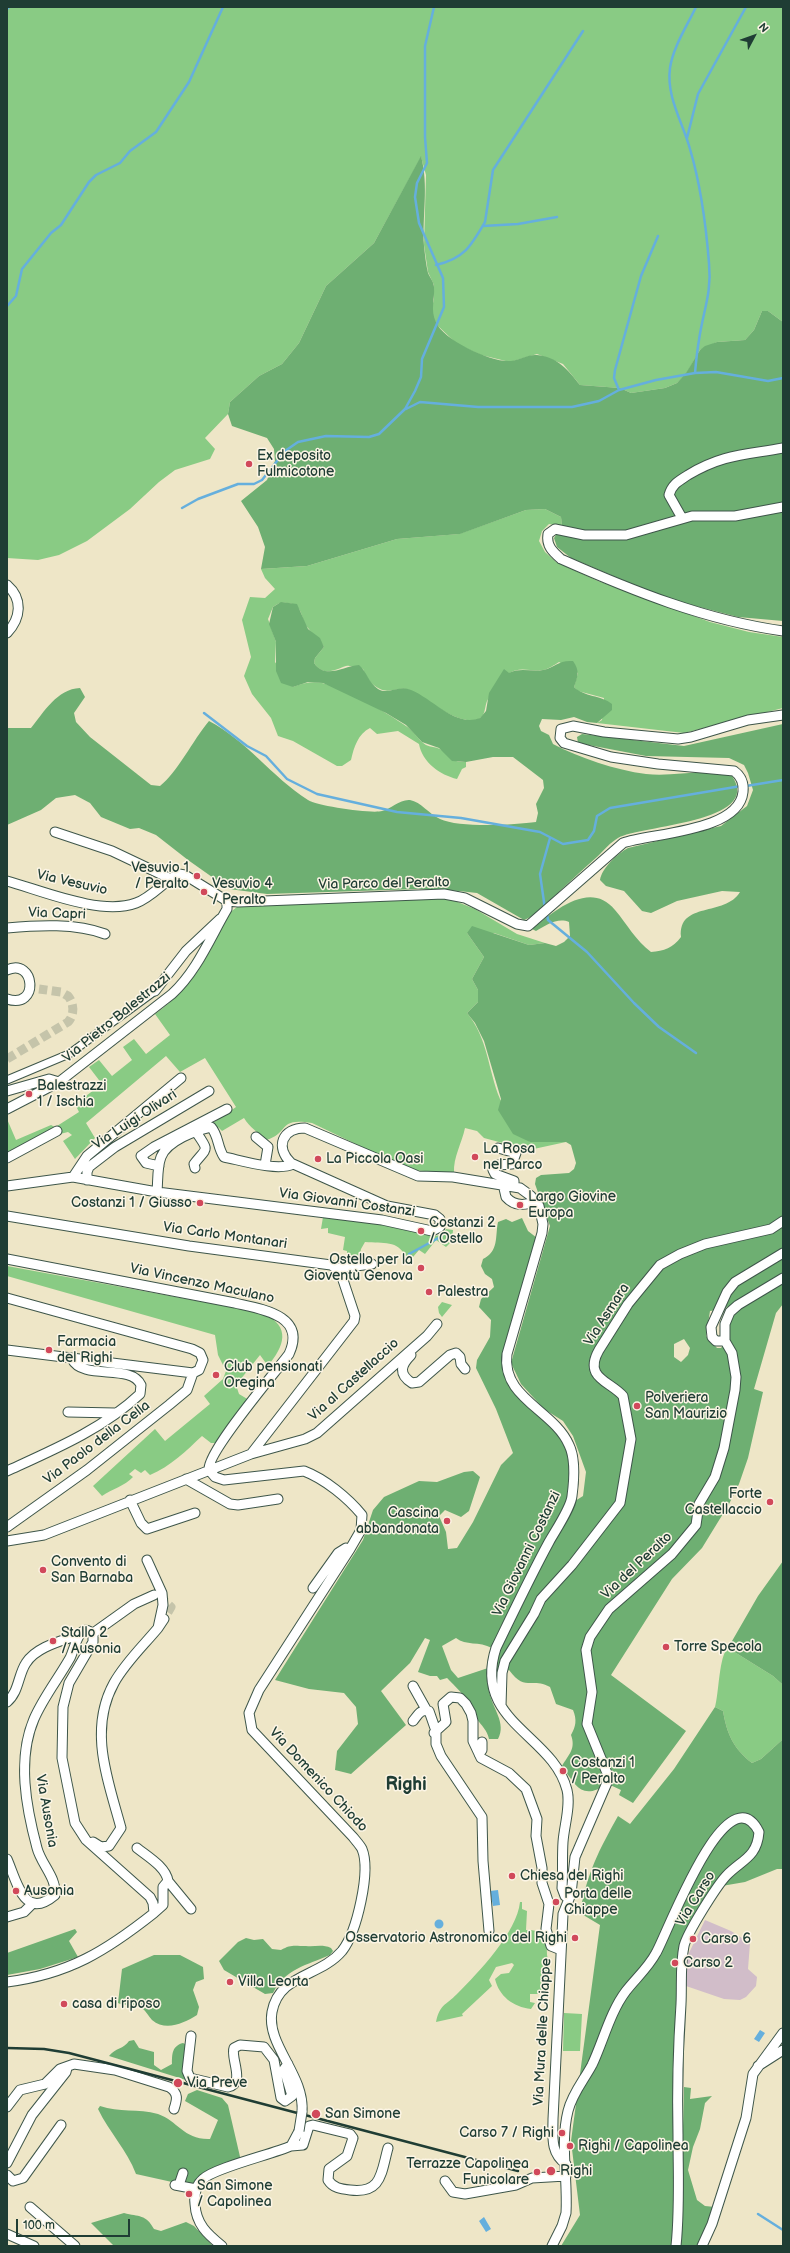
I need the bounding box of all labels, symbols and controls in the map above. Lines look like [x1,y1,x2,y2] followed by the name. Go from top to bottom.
[734,16,774,56] north arrow
[756,20,771,35] text: N
[257,448,334,480] place label: Ex deposito Fulmicotone
[244,459,254,469] marker: Ex deposito Fulmicotone
[131,860,189,892] place label: Vesuvio 1 / Peralto
[35,867,109,899] street label: Via Vesuvio
[192,871,202,881] marker: Vesuvio 1 / Peralto
[318,874,450,894] street label: Via Parco del Peralto
[212,876,273,908] place label: Vesuvio 4 / Peralto
[199,887,209,897] marker: Vesuvio 4 / Peralto
[28,905,86,923] street label: Via Capri
[60,969,174,1067] street label: Via Pietro Balestrazzi
[37,1078,106,1110] place label: Balestrazzi 1 / Ischia
[90,1086,180,1154] street label: Via Luigi Olivari
[24,1089,34,1099] marker: Balestrazzi 1 / Ischia
[483,1141,542,1174] place label: La Rosa nel Parco
[326,1151,424,1167] place label: La Piccola Oasi
[470,1152,480,1162] marker: La Rosa nel Parco
[313,1154,323,1164] marker: La Piccola Oasi
[278,1185,416,1221] street label: Via Giovanni Costanzi
[528,1189,616,1222] place label: Largo Giovine Europa
[71,1195,192,1211] place label: Costanzi 1 / Giusso
[195,1198,205,1208] marker: Costanzi 1 / Giusso
[515,1200,525,1210] marker: Largo Giovine Europa
[429,1215,496,1248] place label: Costanzi 2 / Ostello
[162,1219,288,1253] street label: Via Carlo Montanari
[416,1226,426,1236] marker: Costanzi 2 / Ostello
[304,1252,413,1284] place label: Ostello per la Gioventù Genova
[128,1260,276,1308] street label: Via Vincenzo Maculano
[416,1263,426,1273] marker: Ostello per la Gioventù Genova
[581,1281,633,1349] street label: Via Asmara
[437,1284,488,1300] place label: Palestra
[424,1287,434,1297] marker: Palestra
[57,1334,116,1366] place label: Farmacia del Righi
[305,1335,403,1425] street label: Via al Castellaccio
[44,1345,54,1355] marker: Farmacia del Righi
[224,1359,322,1392] place label: Club pensionati Oregina
[211,1370,221,1380] marker: Club pensionati Oregina
[645,1390,727,1422] place label: Polveriera San Maurizio
[40,1397,154,1489] street label: Via Paolo della Cella
[632,1401,642,1411] marker: Polveriera San Maurizio
[685,1486,762,1518] place label: Forte Castellaccio
[489,1489,565,1619] street label: Via Giovanni Costanzi
[765,1497,775,1507] marker: Forte Castellaccio
[356,1505,439,1538] place label: Cascina abbandonata
[442,1516,452,1526] marker: Cascina abbandonata
[598,1529,676,1603] street label: Via del Peralto
[51,1554,133,1586] place label: Convento di San Barnaba
[38,1565,48,1575] marker: Convento di San Barnaba
[61,1625,121,1658] place label: Stallo 2 / Ausonia
[48,1636,58,1646] marker: Stallo 2 / Ausonia
[674,1639,762,1655] place label: Torre Specola
[661,1642,671,1652] marker: Torre Specola
[265,1724,371,1836] street label: Via Domenico Chiodo
[571,1755,635,1788] place label: Costanzi 1 / Peralto
[558,1766,568,1776] marker: Costanzi 1 / Peralto
[31,1773,61,1849] street label: Via Ausonia
[385,1774,427,1796] district label: Righi
[520,1868,623,1884] place label: Chiesa del Righi
[673,1868,719,1930] street label: Via Carso
[507,1871,517,1881] marker: Chiesa del Righi
[24,1883,74,1899] place label: Ausonia
[11,1886,21,1896] marker: Ausonia
[564,1886,632,1918] place label: Porta delle Chiappe
[551,1897,561,1907] marker: Porta delle Chiappe
[345,1930,567,1946] place label: Osservatorio Astronomico del Righi
[701,1931,751,1947] place label: Carso 6
[570,1933,580,1943] marker: Osservatorio Astronomico del Righi
[688,1934,698,1944] marker: Carso 6
[683,1955,733,1971] place label: Carso 2
[531,1958,555,2106] street label: Via Mura delle Chiappe
[670,1958,680,1968] marker: Carso 2
[238,1974,309,1990] place label: Villa Leorta
[225,1977,235,1987] marker: Villa Leorta
[72,1996,160,2012] place label: casa di riposo
[59,1999,69,2009] marker: casa di riposo
[187,2075,247,2091] place label: Via Preve
[172,2077,184,2089] marker: Via Preve
[325,2106,401,2122] place label: San Simone
[310,2108,322,2120] marker: San Simone
[459,2125,554,2141] place label: Carso 7 / Righi
[557,2128,567,2138] marker: Carso 7 / Righi
[578,2138,689,2154] place label: Righi / Capolinea
[565,2141,575,2151] marker: Righi / Capolinea
[406,2156,529,2188] place label: Terrazze Capolinea Funicolare
[560,2163,592,2179] place label: Righi
[545,2165,557,2177] marker: Righi
[532,2167,542,2177] marker: Terrazze Capolinea Funicolare
[197,2178,273,2210] place label: San Simone / Capolinea
[184,2189,194,2199] marker: San Simone / Capolinea
[18,2211,132,2237] scale bar
[23,2218,55,2233] text: 100 m

